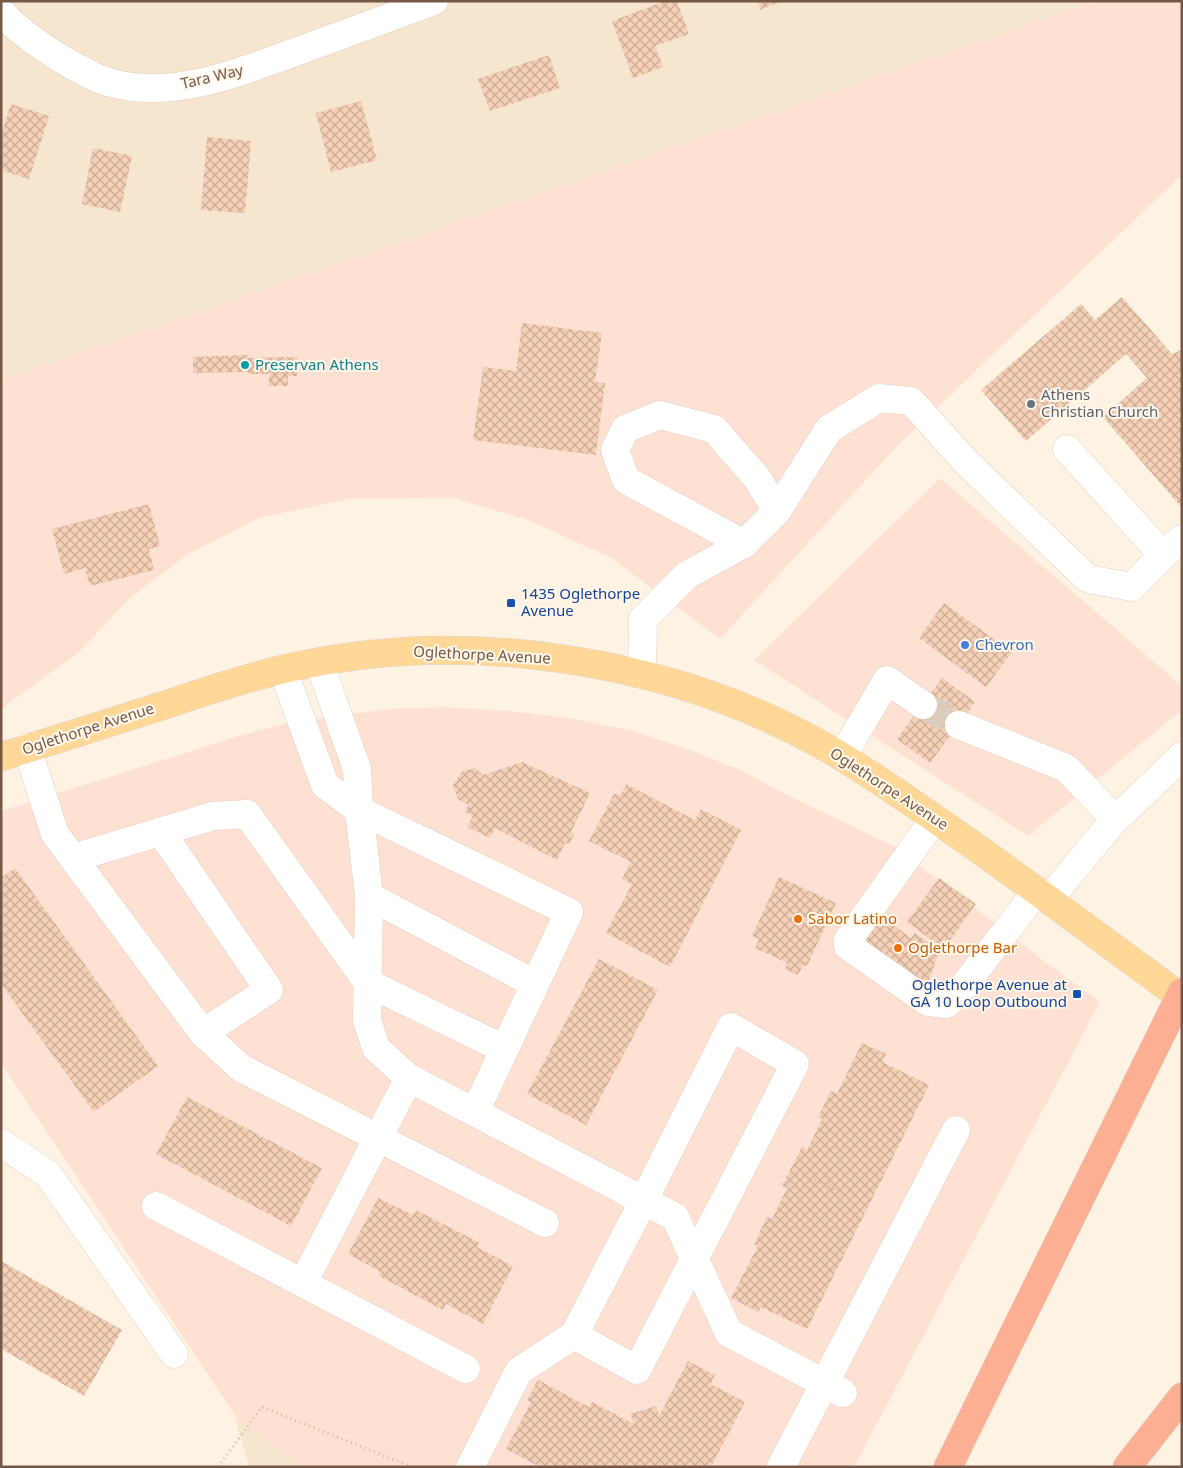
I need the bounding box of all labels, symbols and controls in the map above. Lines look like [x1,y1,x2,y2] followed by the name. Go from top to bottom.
[179,59,245,93] street label: Tara Way
[255,354,379,374] place label: Preservan Athens
[239,359,251,371] marker: Preservan Athens
[1041,384,1158,421] place label: Athens Christian Church
[1025,398,1037,410] marker: Athens Christian Church
[521,583,640,620] place label: 1435 Oglethorpe Avenue
[505,597,517,609] marker: 1435 Oglethorpe Avenue
[975,634,1034,654] place label: Chevron
[959,639,971,651] marker: Chevron
[413,640,551,668] street label: Oglethorpe Avenue
[19,697,156,759] street label: Oglethorpe Avenue
[826,742,953,834] street label: Oglethorpe Avenue
[808,908,897,928] place label: Sabor Latino
[792,913,804,925] marker: Sabor Latino
[908,937,1017,957] place label: Oglethorpe Bar
[892,942,904,954] marker: Oglethorpe Bar
[910,974,1068,1011] place label: Oglethorpe Avenue at GA 10 Loop Outbound
[1071,988,1083,1000] marker: Oglethorpe Avenue at GA 10 Loop Outbound

